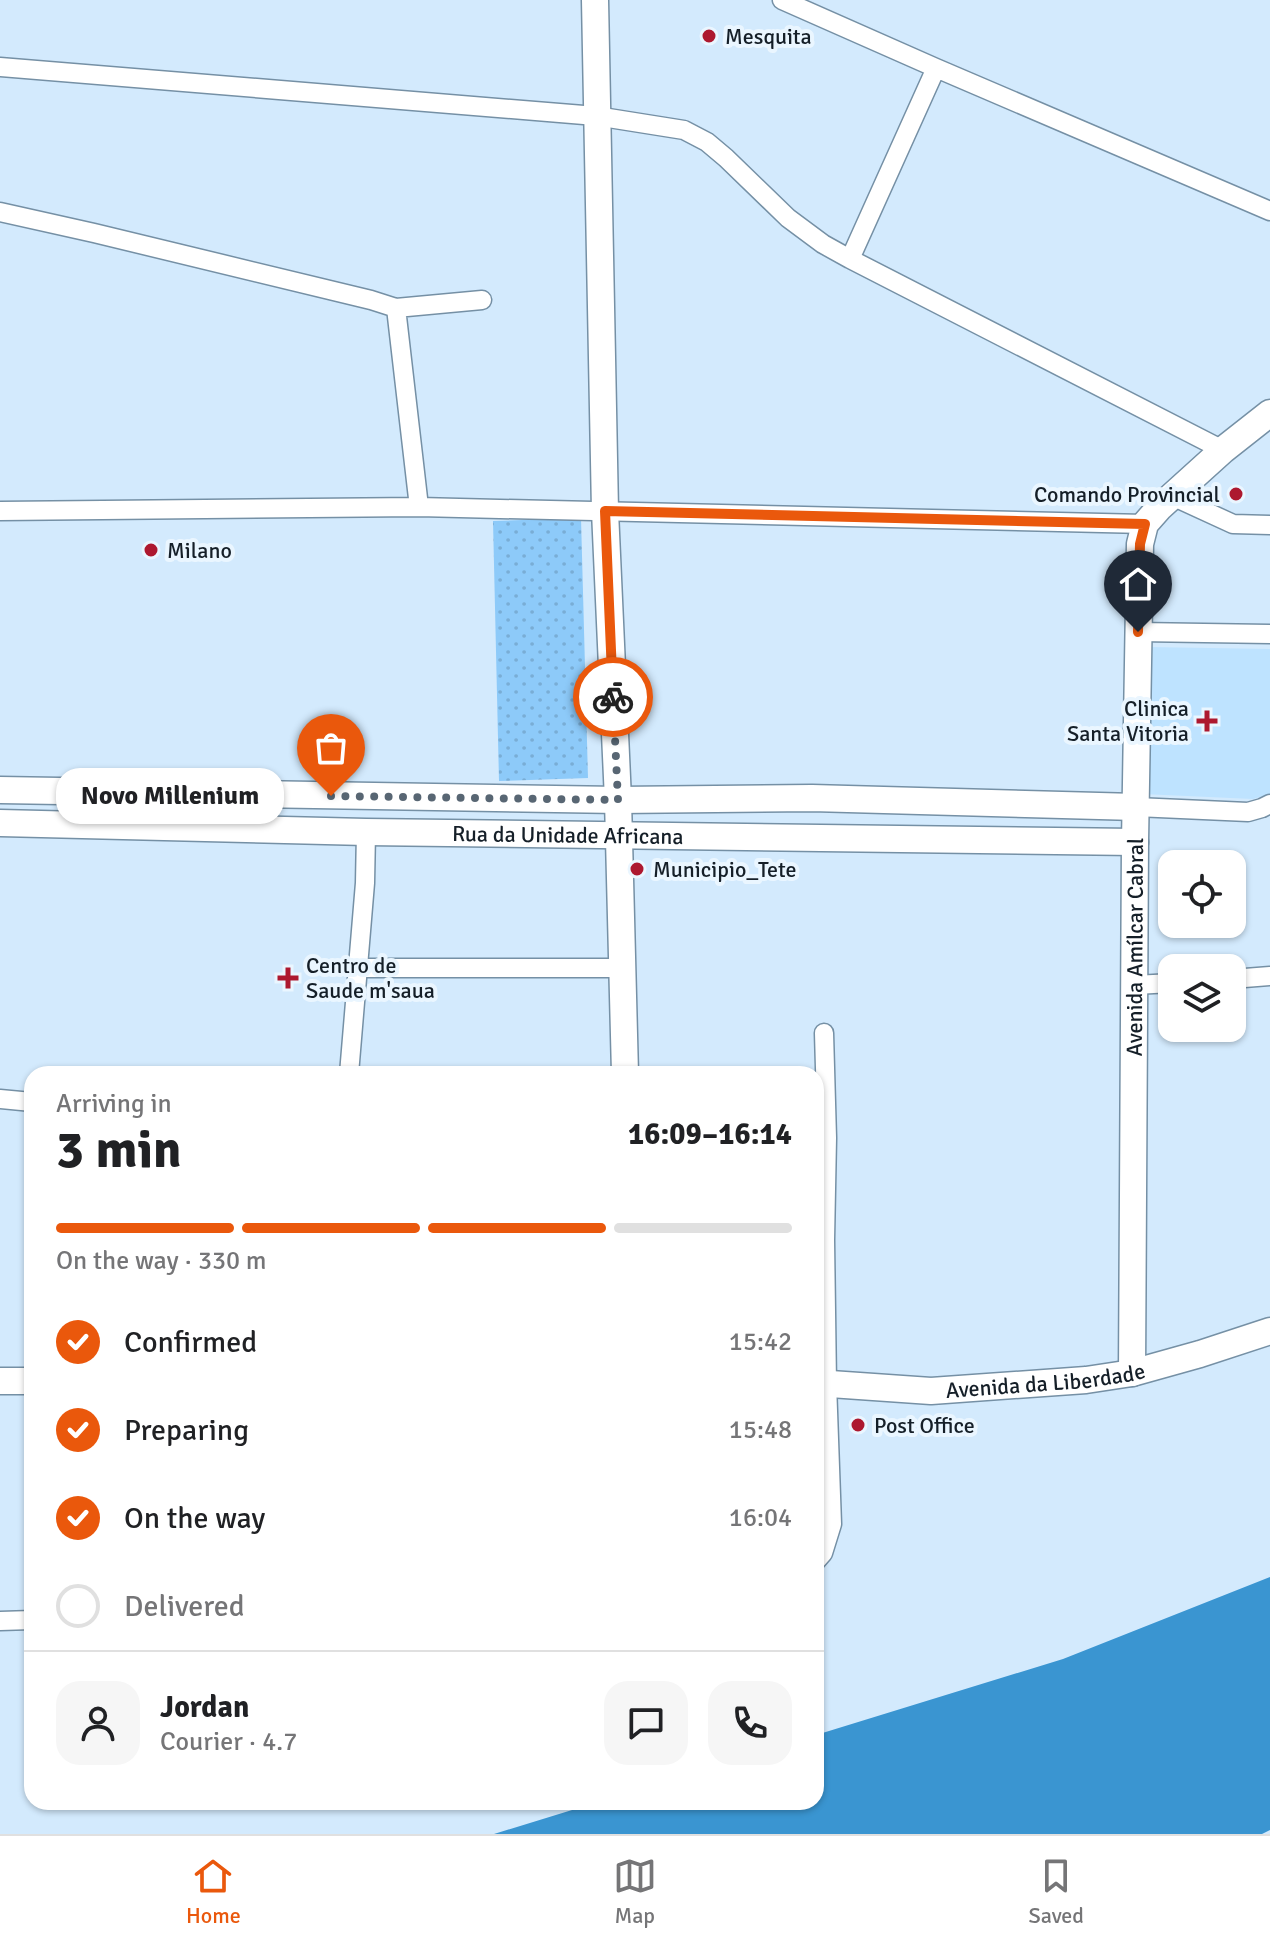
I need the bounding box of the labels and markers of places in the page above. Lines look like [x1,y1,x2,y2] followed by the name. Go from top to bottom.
[725,23,812,50] place label: Mesquita
[700,27,718,45] marker: Mesquita
[1034,481,1220,508] place label: Comando Provincial
[1227,485,1245,503] marker: Comando Provincial
[167,537,232,564] place label: Milano
[142,541,160,559] marker: Milano
[1104,550,1172,632] pin
[1067,695,1189,747] place label: Clinica Santa Vitoria
[1196,710,1218,732] marker: Clinica Santa Vitoria
[297,714,365,796] pin
[55,768,283,824] callout: Novo Millenium
[653,856,797,883] place label: Municipio_Tete
[628,860,646,878] marker: Municipio_Tete
[306,952,435,1004] place label: Centro de Saude m'saua
[277,967,299,989] marker: Centro de Saude m'saua
[874,1412,975,1439] place label: Post Office
[849,1416,867,1434] marker: Post Office

